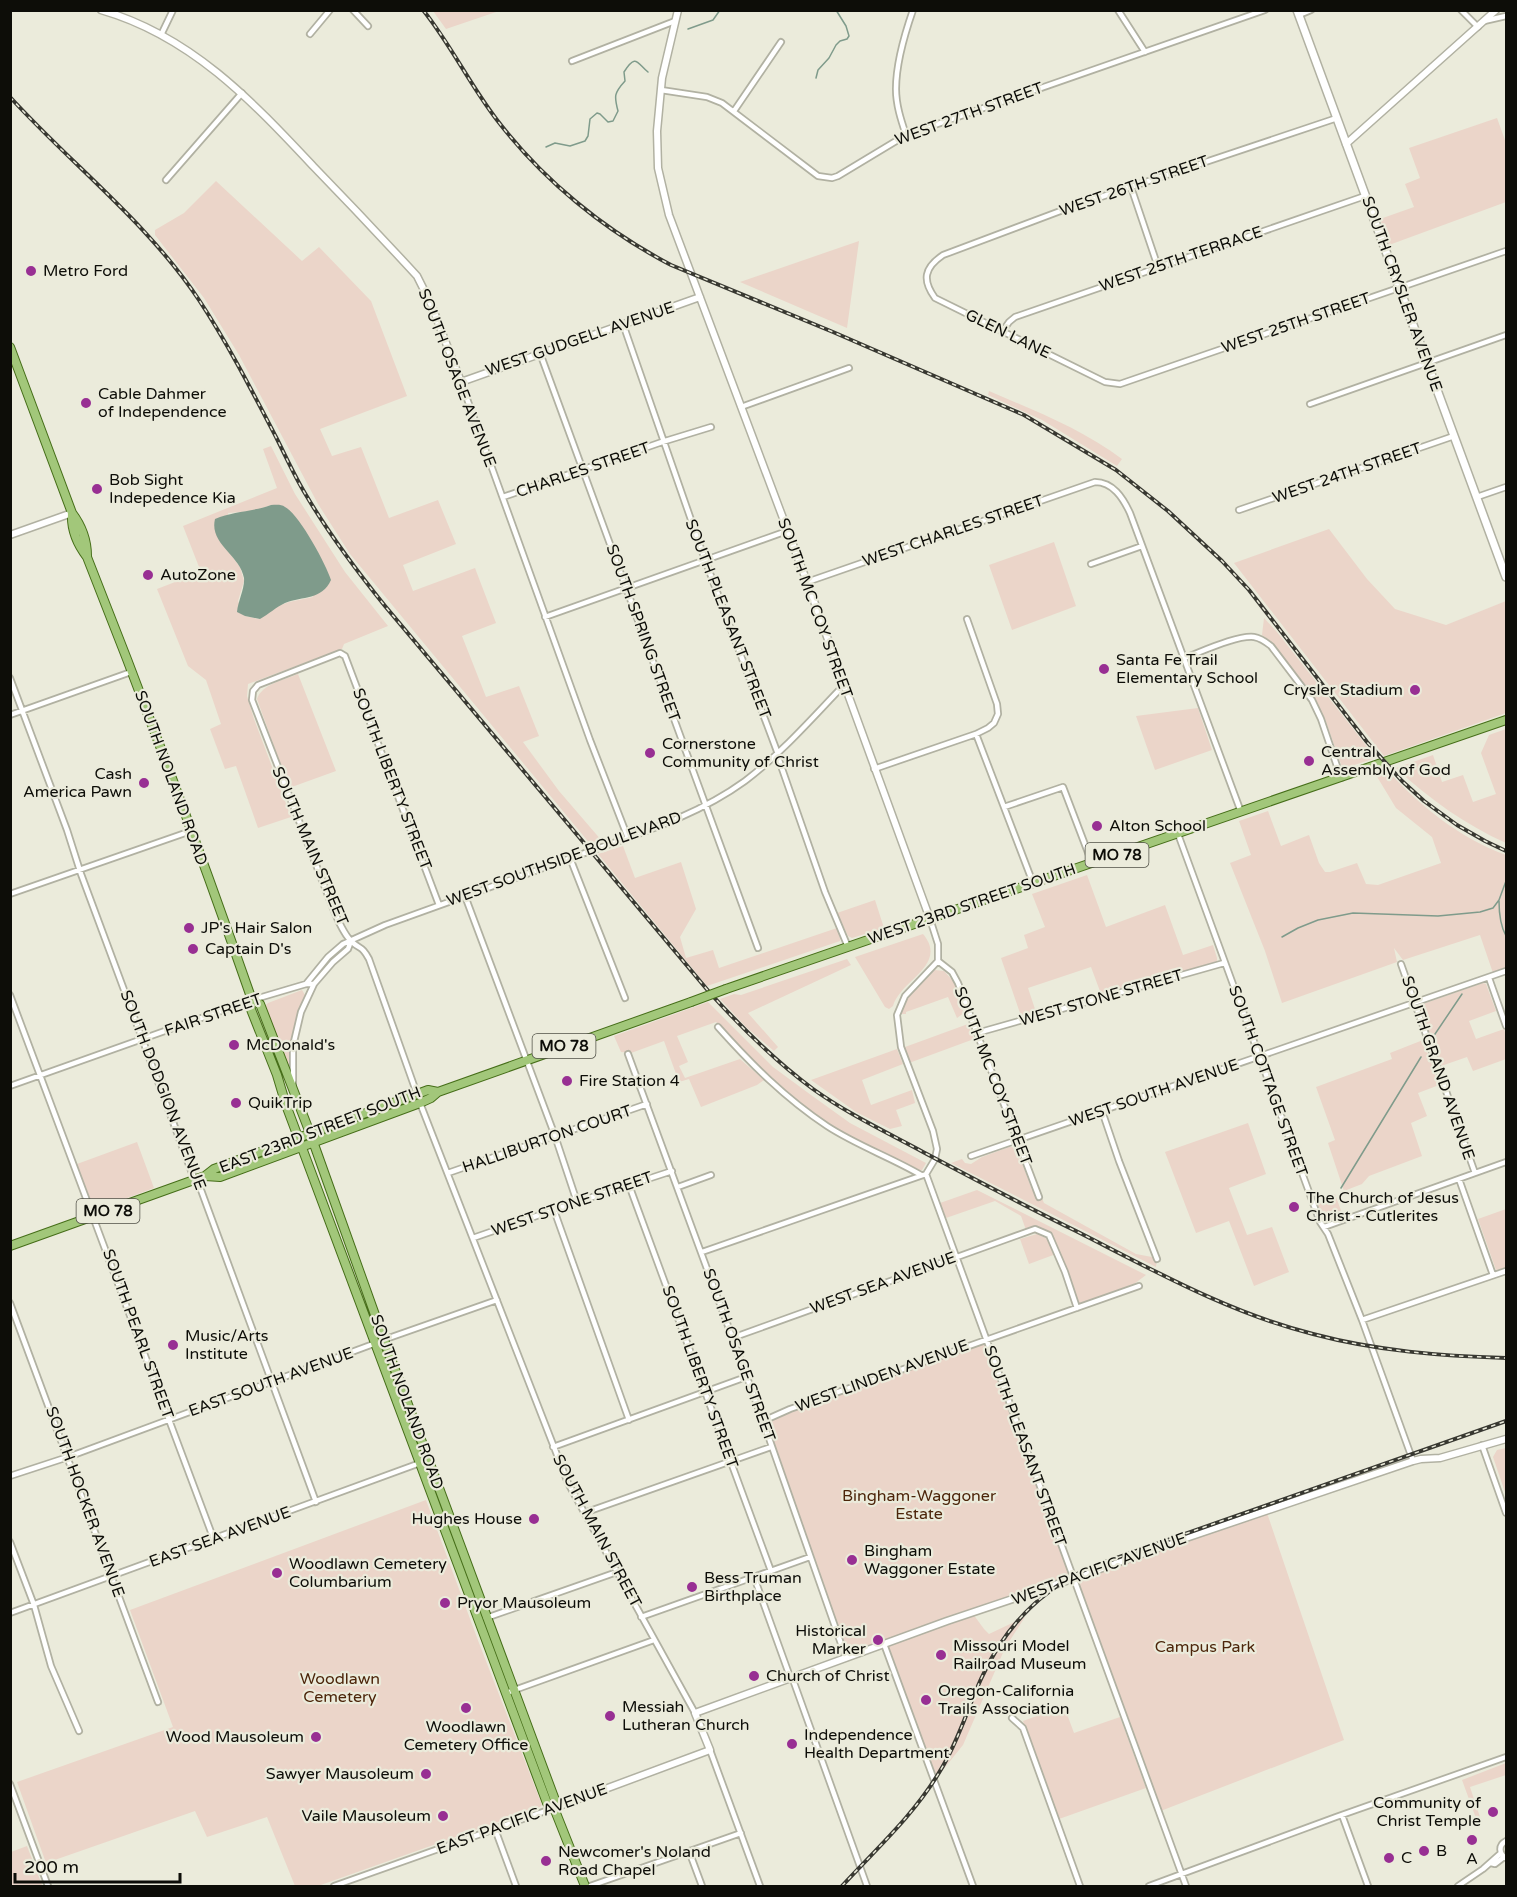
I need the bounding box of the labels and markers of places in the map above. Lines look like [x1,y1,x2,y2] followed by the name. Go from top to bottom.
[43,261,128,281] place label: Metro Ford
[24,264,38,278] marker: Metro Ford
[98,384,227,422] place label: Cable Dahmer of Independence
[79,396,93,410] marker: Cable Dahmer of Independence
[109,470,236,508] place label: Bob Sight Indepedence Kia
[90,482,104,496] marker: Bob Sight Indepedence Kia
[160,565,236,585] place label: AutoZone
[141,568,155,582] marker: AutoZone
[1116,650,1258,688] place label: Santa Fe Trail Elementary School
[1097,662,1111,676] marker: Santa Fe Trail Elementary School
[1283,680,1403,700] place label: Crysler Stadium
[1408,683,1422,697] marker: Crysler Stadium
[662,734,819,772] place label: Cornerstone Community of Christ
[1321,742,1451,780] place label: Central Assembly of God
[643,746,657,760] marker: Cornerstone Community of Christ
[1302,754,1316,768] marker: Central Assembly of God
[23,764,132,802] place label: Cash America Pawn
[137,776,151,790] marker: Cash America Pawn
[1109,816,1206,836] place label: Alton School
[1090,819,1104,833] marker: Alton School
[201,918,312,938] place label: JP's Hair Salon
[182,921,196,935] marker: JP's Hair Salon
[205,939,291,959] place label: Captain D's
[186,942,200,956] marker: Captain D's
[246,1035,335,1055] place label: McDonald's
[227,1038,241,1052] marker: McDonald's
[579,1071,680,1091] place label: Fire Station 4
[560,1074,574,1088] marker: Fire Station 4
[248,1093,312,1113] place label: QuikTrip
[229,1096,243,1110] marker: QuikTrip
[1306,1188,1459,1226] place label: The Church of Jesus Christ - Cutlerites
[1287,1200,1301,1214] marker: The Church of Jesus Christ - Cutlerites
[185,1326,269,1364] place label: Music/Arts Institute
[166,1338,180,1352] marker: Music/Arts Institute
[412,1509,522,1529] place label: Hughes House
[527,1512,541,1526] marker: Hughes House
[864,1541,995,1579] place label: Bingham Waggoner Estate
[845,1553,859,1567] marker: Bingham Waggoner Estate
[289,1554,447,1592] place label: Woodlawn Cemetery Columbarium
[270,1566,284,1580] marker: Woodlawn Cemetery Columbarium
[704,1568,802,1606] place label: Bess Truman Birthplace
[685,1580,699,1594] marker: Bess Truman Birthplace
[457,1593,591,1613] place label: Pryor Mausoleum
[438,1596,452,1610] marker: Pryor Mausoleum
[795,1621,867,1659] place label: Historical Marker
[871,1633,885,1647] marker: Historical Marker
[953,1636,1086,1674] place label: Missouri Model Railroad Museum
[934,1648,948,1662] marker: Missouri Model Railroad Museum
[766,1666,890,1686] place label: Church of Christ
[747,1669,761,1683] marker: Church of Christ
[938,1681,1074,1719] place label: Oregon-California Trails Association
[919,1693,933,1707] marker: Oregon-California Trails Association
[622,1697,750,1735] place label: Messiah Lutheran Church
[459,1701,473,1715] marker: Woodlawn Cemetery Office
[603,1709,617,1723] marker: Messiah Lutheran Church
[404,1717,528,1755] place label: Woodlawn Cemetery Office
[804,1725,949,1763] place label: Independence Health Department
[166,1727,304,1747] place label: Wood Mausoleum
[309,1730,323,1744] marker: Wood Mausoleum
[785,1737,799,1751] marker: Independence Health Department
[266,1764,414,1784] place label: Sawyer Mausoleum
[419,1767,433,1781] marker: Sawyer Mausoleum
[1373,1793,1482,1831] place label: Community of Christ Temple
[1486,1805,1500,1819] marker: Community of Christ Temple
[302,1806,431,1826] place label: Vaile Mausoleum
[436,1809,450,1823] marker: Vaile Mausoleum
[1465,1833,1479,1847] marker: A
[1436,1841,1447,1861] place label: B
[558,1842,711,1880] place label: Newcomer's Noland Road Chapel
[1417,1844,1431,1858] marker: B
[1401,1848,1412,1868] place label: C
[1466,1849,1478,1869] place label: A
[1382,1851,1396,1865] marker: C
[539,1854,553,1868] marker: Newcomer's Noland Road Chapel

